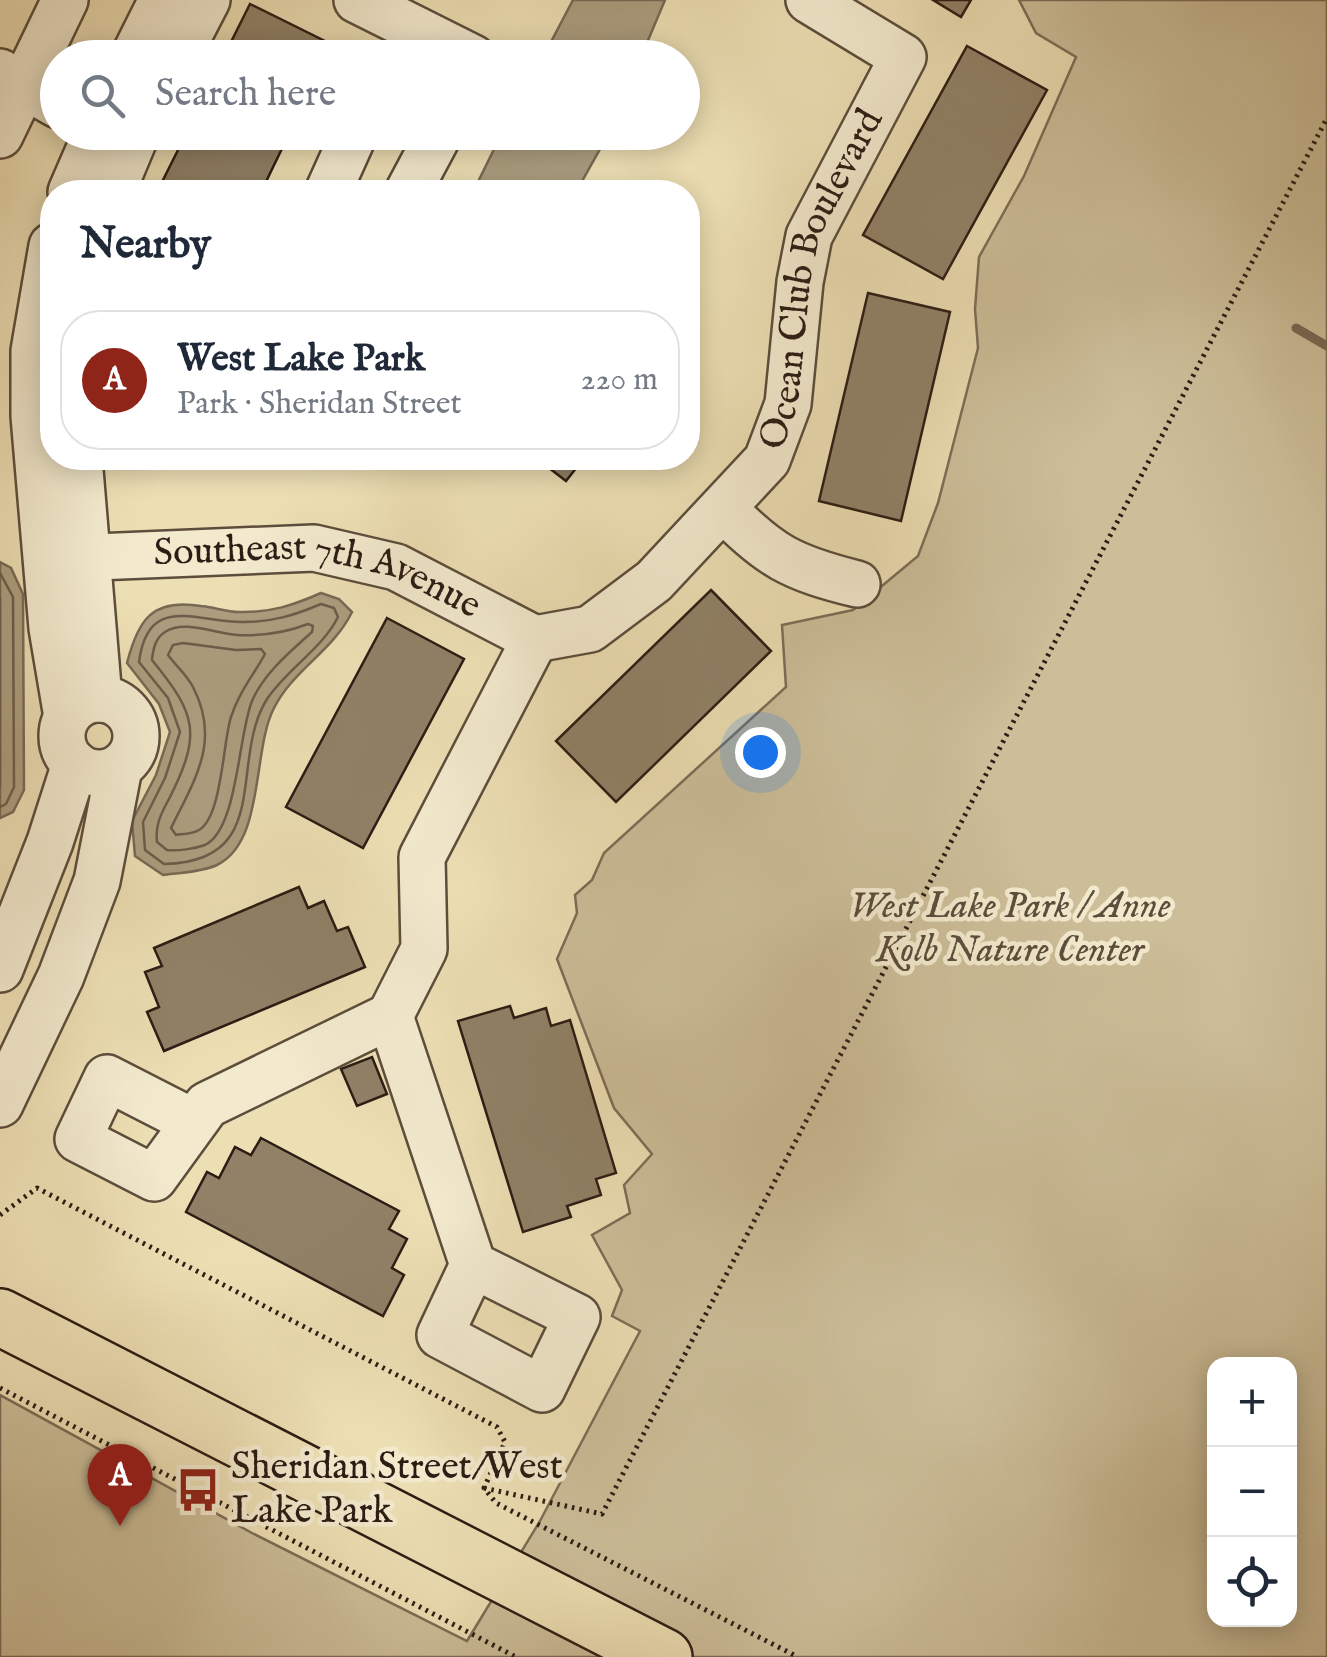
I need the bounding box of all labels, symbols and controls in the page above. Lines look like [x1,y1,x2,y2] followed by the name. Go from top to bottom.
[40,40,700,150] search box
[75,68,130,123] icon: search
[155,71,336,119] text: Search here
[749,101,895,457] street label: Ocean Club Boulevard
[80,219,211,272] text: Nearby
[177,336,425,384] text: West Lake Park
[104,360,125,401] text: A
[581,360,658,401] text: 220 m
[177,384,462,425] text: Park · Sheridan Street
[153,524,489,631] street label: Southeast 7th Avenue
[735,727,786,778] your location
[849,883,1171,975] park label: West Lake Park / Anne Kolb Nature Center
[1207,1357,1297,1627] map controls
[1207,1357,1297,1447] button: +
[88,1444,152,1526] pin: A
[231,1444,563,1536] place label: Sheridan Street/West Lake Park
[1207,1447,1297,1537] button: −
[174,1466,222,1514] bus stop icon: Sheridan Street/West Lake Park
[1207,1537,1297,1627] button: locate

